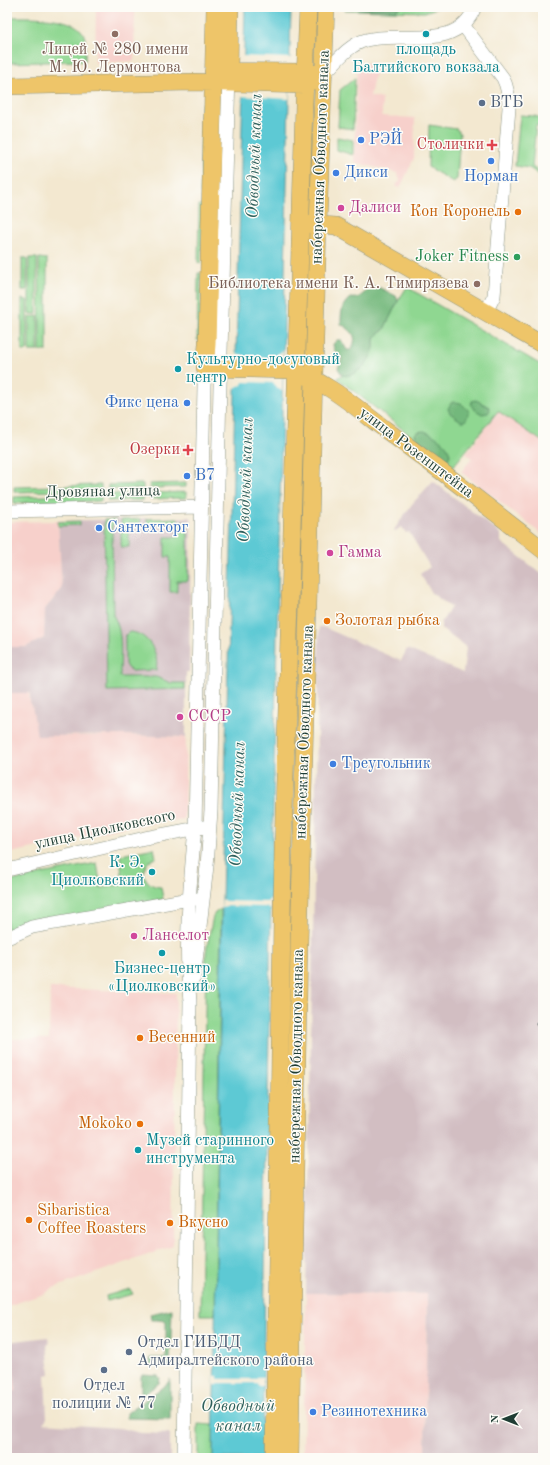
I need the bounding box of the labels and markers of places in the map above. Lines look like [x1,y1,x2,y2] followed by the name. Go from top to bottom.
[110,29,120,39] marker: Лицей № 280 имени М. Ю. Лермонтова
[421,29,431,39] marker: площадь Балтийского вокзала
[42,42,188,76] place label: Лицей № 280 имени М. Ю. Лермонтова
[352,42,500,76] place label: площадь Балтийского вокзала
[490,95,523,111] place label: ВТБ
[477,98,487,108] marker: ВТБ
[369,128,402,148] place label: РЭЙ
[356,135,366,145] marker: РЭЙ
[416,137,484,153] place label: Столички
[487,140,497,150] marker: Столички
[486,156,496,166] marker: Норман
[344,165,388,181] place label: Дикси
[331,168,341,178] marker: Дикси
[464,169,519,185] place label: Норман
[349,200,401,216] place label: Далиси
[336,203,346,213] marker: Далиси
[410,204,510,220] place label: Кон Коронель
[513,207,523,217] marker: Кон Коронель
[415,249,509,265] place label: Joker Fitness
[512,252,522,262] marker: Joker Fitness
[208,276,469,292] place label: Библиотека имени К. А. Тимирязева
[472,279,482,289] marker: Библиотека имени К. А. Тимирязева
[186,352,340,386] place label: Культурно-досуговый центр
[173,364,183,374] marker: Культурно-досуговый центр
[105,395,179,411] place label: Фикс цена
[182,398,192,408] marker: Фикс цена
[130,442,180,458] place label: Озерки
[183,445,193,455] marker: Озерки
[195,468,215,484] place label: В7
[182,471,192,481] marker: В7
[107,520,188,536] place label: Сантехторг
[94,523,104,533] marker: Сантехторг
[338,545,382,561] place label: Гамма
[325,548,335,558] marker: Гамма
[335,613,440,629] place label: Золотая рыбка
[322,616,332,626] marker: Золотая рыбка
[188,709,231,725] place label: СССР
[175,712,185,722] marker: СССР
[341,756,431,772] place label: Треугольник
[328,759,338,769] marker: Треугольник
[51,855,144,889] place label: К. Э. Циолковский
[147,867,157,877] marker: К. Э. Циолковский
[142,928,209,944] place label: Ланселот
[129,931,139,941] marker: Ланселот
[157,948,167,958] marker: Бизнес-центр «Циолковский»
[108,961,216,995] place label: Бизнес-центр «Циолковский»
[148,1030,216,1046] place label: Весенний
[135,1033,145,1043] marker: Весенний
[78,1116,132,1132] place label: Mokoko
[135,1119,145,1129] marker: Mokoko
[146,1133,274,1167] place label: Музей старинного инструмента
[133,1145,143,1155] marker: Музей старинного инструмента
[37,1203,146,1237] place label: Sibaristica Coffee Roasters
[24,1215,34,1225] marker: Sibaristica Coffee Roasters
[178,1215,229,1231] place label: Вкусно
[165,1218,175,1228] marker: Вкусно
[137,1335,314,1369] place label: Отдел ГИБДД Адмиралтейского района
[124,1347,134,1357] marker: Отдел ГИБДД Адмиралтейского района
[99,1365,109,1375] marker: Отдел полиции № 77
[52,1378,156,1412] place label: Отдел полиции № 77
[321,1404,427,1420] place label: Резинотехника
[308,1407,318,1417] marker: Резинотехника

